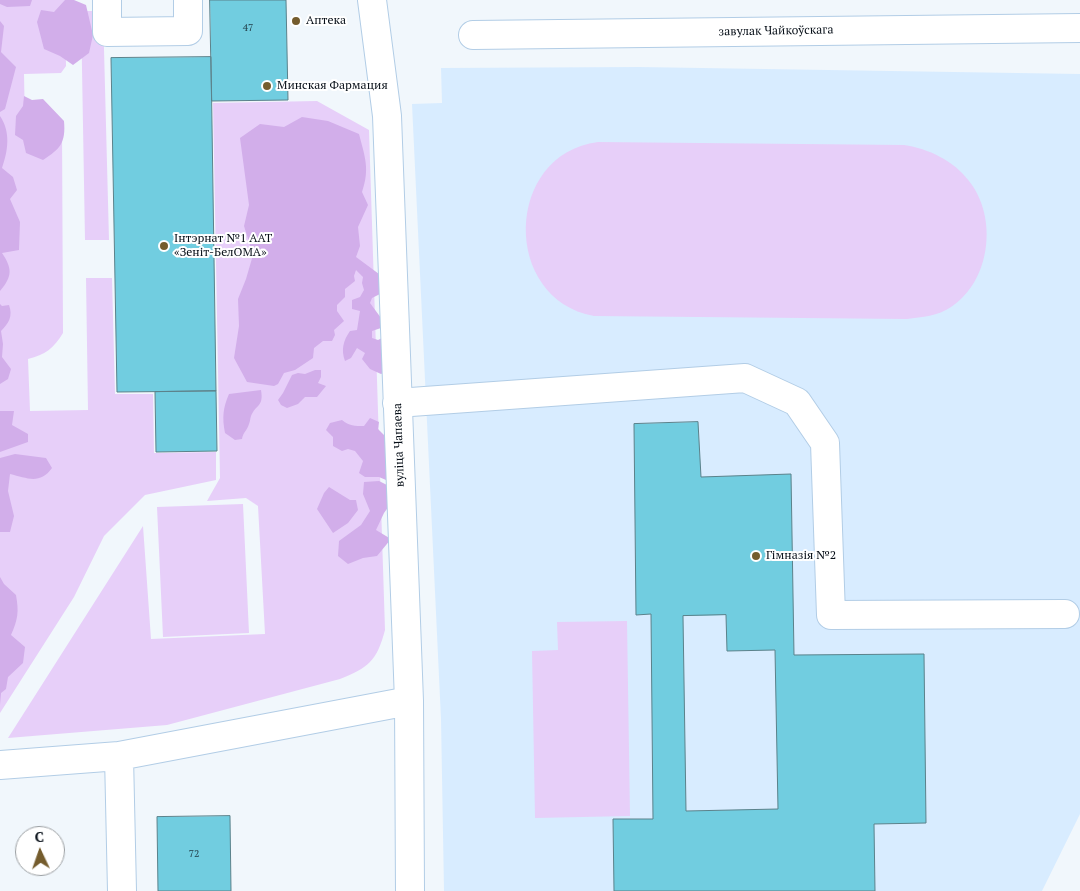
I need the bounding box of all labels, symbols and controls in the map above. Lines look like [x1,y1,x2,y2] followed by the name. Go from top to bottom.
[306,14,346,28] place label: Аптека
[290,15,302,27] marker: Аптека
[243,22,253,34] house number: 47
[718,23,834,39] street label: завулак Чайкоўскага
[277,79,388,93] place label: Минская Фармация
[261,80,273,92] marker: Минская Фармация
[174,232,272,260] place label: Інтэрнат №1 ААТ «Зеніт-БелОМА»
[158,240,170,252] marker: Інтэрнат №1 ААТ «Зеніт-БелОМА»
[390,403,408,487] street label: вуліца Чапаева
[766,549,836,563] place label: Гімназія №2
[750,550,762,562] marker: Гімназія №2
[15,826,65,876] north arrow
[34,827,44,846] text: С
[189,848,199,860] house number: 72

